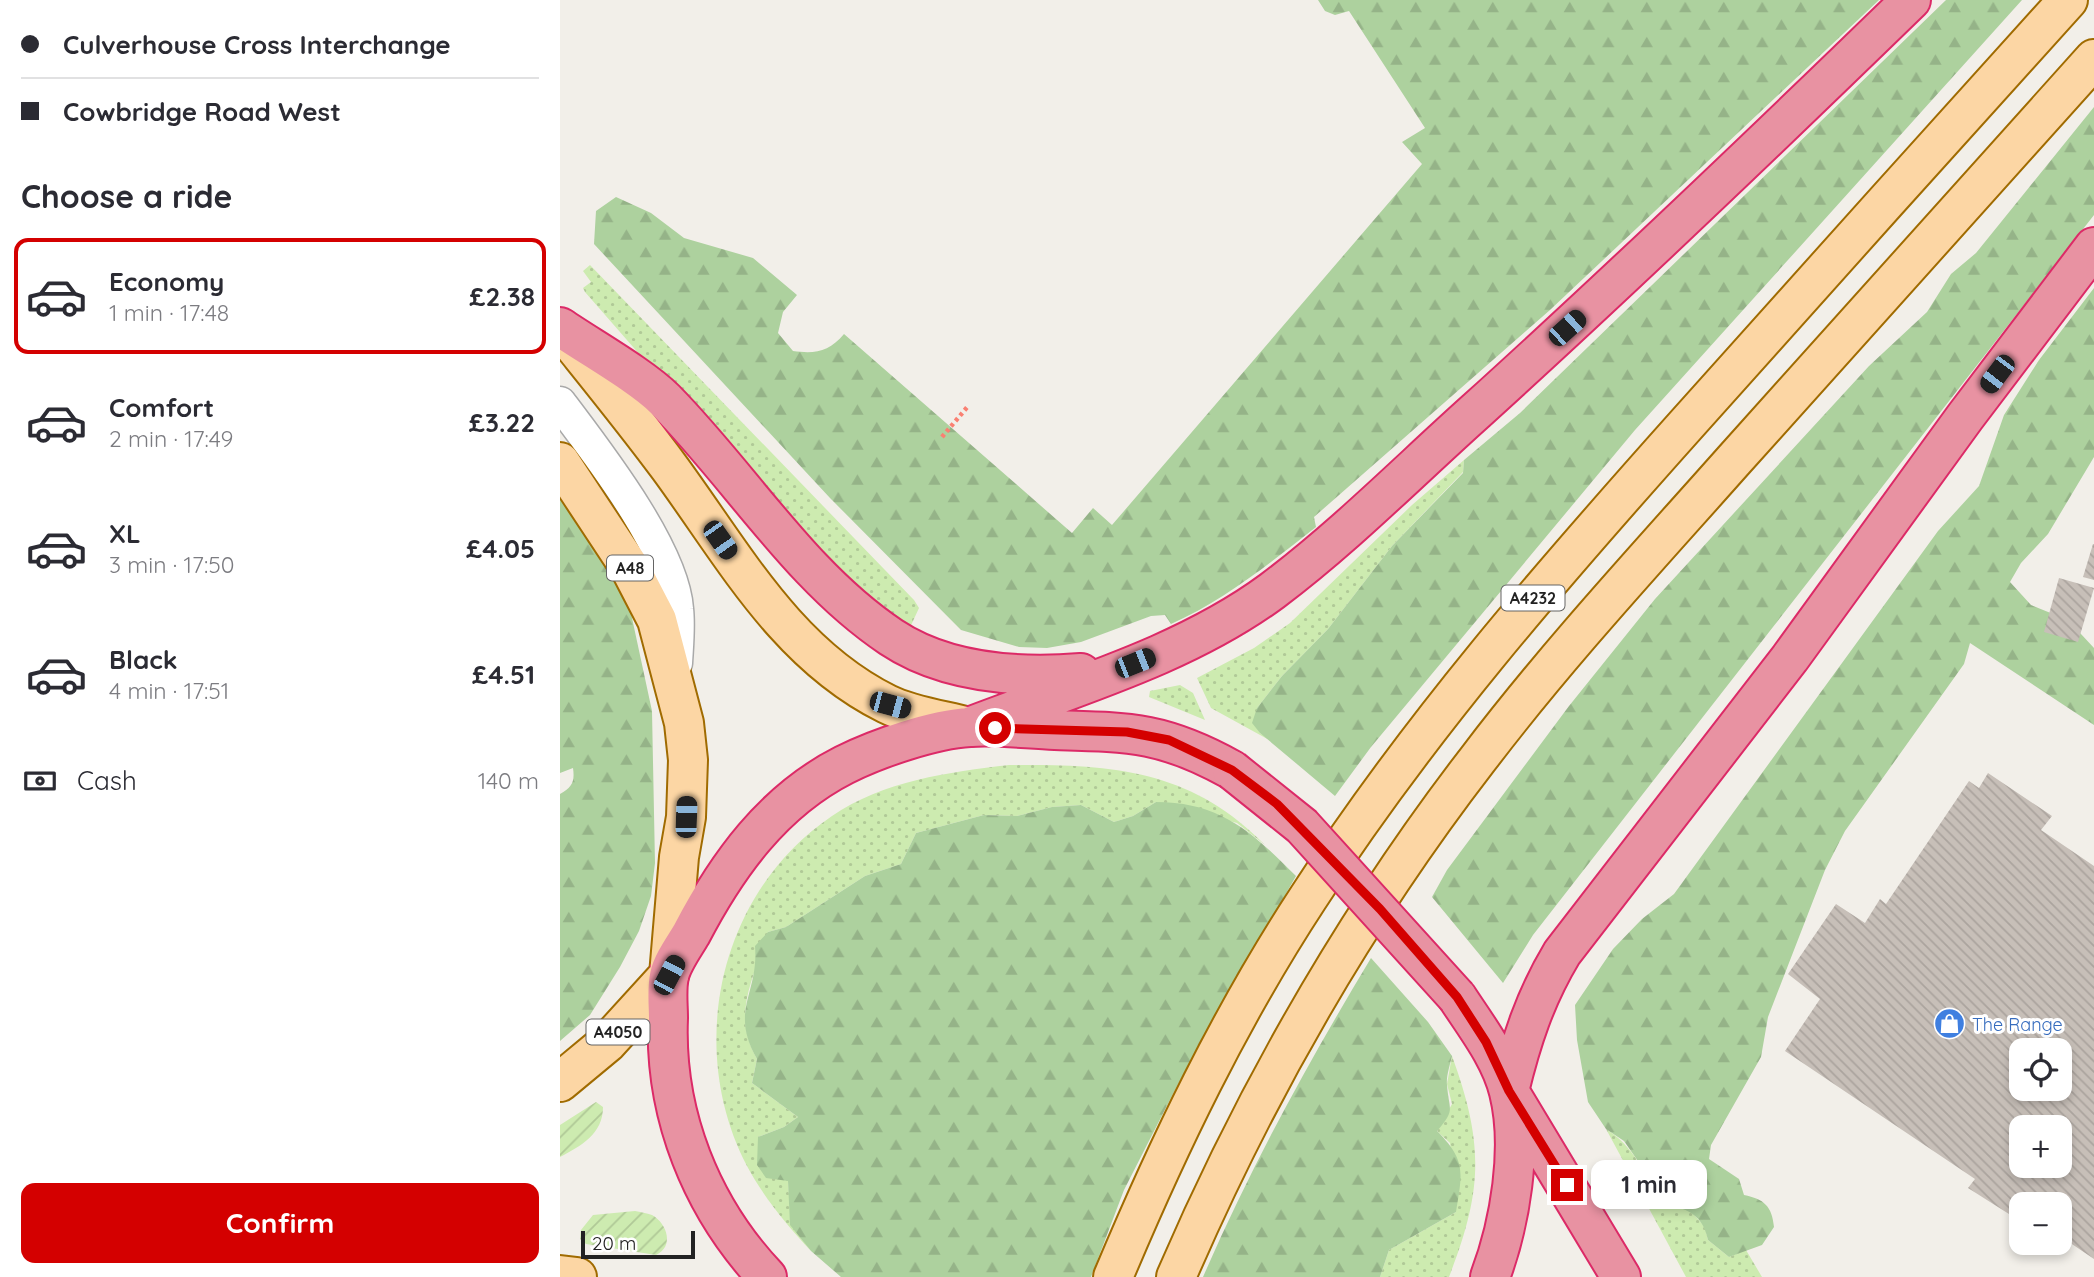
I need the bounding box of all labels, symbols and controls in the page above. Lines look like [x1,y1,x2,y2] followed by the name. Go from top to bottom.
[63,28,451,61] text: Culverhouse Cross Interchange
[63,95,341,128] text: Cowbridge Road West
[21,176,233,216] text: Choose a ride
[25,265,88,328] icon: car
[109,265,224,298] text: Economy
[469,280,535,313] text: £2.38
[109,298,229,327] text: 1 min · 17:48
[1545,306,1590,350] car
[1976,351,2019,397] car
[25,391,88,454] icon: car
[109,391,214,424] text: Comfort
[469,406,535,439] text: £3.22
[109,424,233,453] text: 2 min · 17:49
[25,517,88,580] icon: car
[109,517,141,550] text: XL
[700,517,741,563] car
[466,532,535,565] text: £4.05
[109,550,234,579] text: 3 min · 17:50
[607,555,653,580] road number: A48
[1502,586,1564,610] road number: A4232
[25,643,88,706] icon: car
[109,643,178,676] text: Black
[1112,645,1159,681] car
[472,658,535,691] text: £4.51
[109,676,229,705] text: 4 min · 17:51
[867,689,914,721] car
[979,712,1011,744] route start
[21,762,59,800] icon: cash
[77,764,137,797] text: Cash
[478,766,539,795] text: 140 m
[675,796,698,838] car
[650,952,689,998] car
[1932,1007,1966,1041] shop icon: The Range
[1972,1013,2063,1036] place label: The Range
[587,1020,650,1044] road number: A4050
[2009,1038,2072,1255] map controls
[2009,1038,2072,1101] button: locate
[2009,1115,2072,1178] button: +
[1592,1160,1707,1210] callout: 1 min
[1551,1169,1583,1201] route end
[1621,1170,1677,1199] text: 1 min
[21,1183,539,1263] button: Confirm
[2009,1192,2072,1255] button: −
[581,1228,695,1260] scale bar
[592,1231,636,1255] text: 20 m

